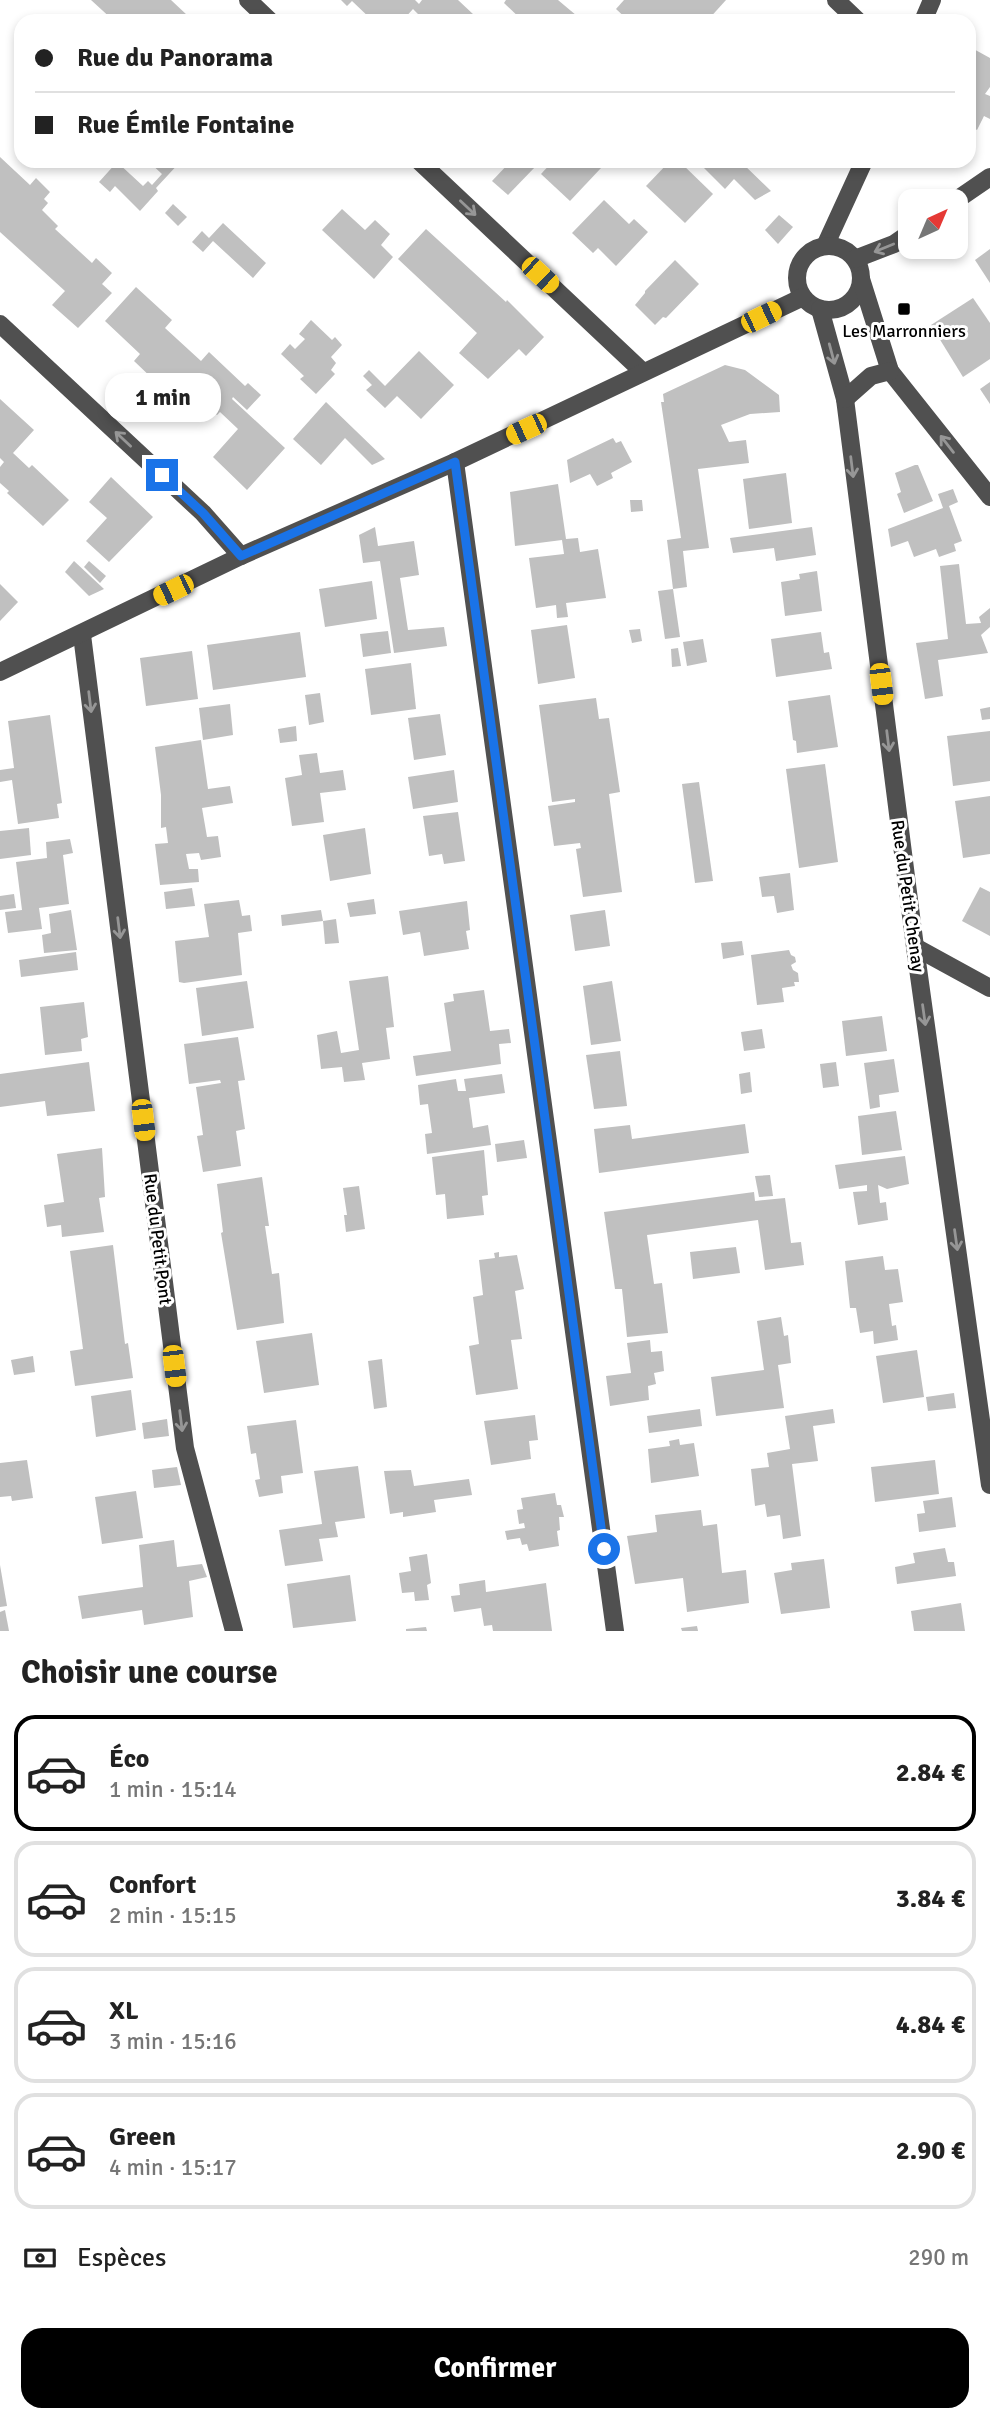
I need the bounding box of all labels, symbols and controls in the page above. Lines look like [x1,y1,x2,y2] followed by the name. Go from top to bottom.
[77,42,273,74] text: Rue du Panorama
[77,109,294,141] text: Rue Émile Fontaine
[898,189,968,259] north arrow
[898,189,968,259] map controls
[460,199,477,216] one-way arrow
[873,242,895,255] one-way arrow
[518,253,563,297] car
[738,298,785,336] car
[896,301,912,317] marker: Les Marronniers
[842,320,966,342] place label: Les Marronniers
[826,342,839,365] one-way arrow
[104,374,220,422] callout: 1 min
[135,383,191,412] text: 1 min
[503,411,550,447] car
[114,431,132,447] one-way arrow
[939,435,954,453] one-way arrow
[846,455,859,477] one-way arrow
[146,459,178,491] route end
[150,571,197,609] car
[869,662,894,706] car
[84,690,97,713] one-way arrow
[882,729,895,752] one-way arrow
[886,818,930,974] street label: Rue du Petit Chenay
[112,916,125,939] one-way arrow
[918,1003,931,1026] one-way arrow
[131,1098,156,1142] car
[139,1172,177,1306] street label: Rue du Petit Pont
[950,1228,963,1251] one-way arrow
[162,1344,187,1388] car
[175,1409,188,1432] one-way arrow
[588,1533,620,1565] route start
[21,1653,278,1692] text: Choisir une course
[25,1742,88,1805] icon: car
[109,1743,149,1775] text: Éco
[896,1757,965,1789] text: 2.84 €
[109,1775,237,1804] text: 1 min · 15:14
[25,1868,88,1931] icon: car
[109,1869,196,1901] text: Confort
[896,1883,965,1915] text: 3.84 €
[109,1901,237,1930] text: 2 min · 15:15
[25,1994,88,2057] icon: car
[109,1995,139,2027] text: XL
[896,2009,965,2041] text: 4.84 €
[109,2027,237,2056] text: 3 min · 15:16
[25,2120,88,2183] icon: car
[109,2121,176,2153] text: Green
[896,2135,965,2167] text: 2.90 €
[109,2153,237,2182] text: 4 min · 15:17
[21,2239,59,2277] icon: cash
[77,2242,166,2274] text: Espèces
[908,2243,969,2272] text: 290 m
[21,2328,969,2408] button: Confirmer

